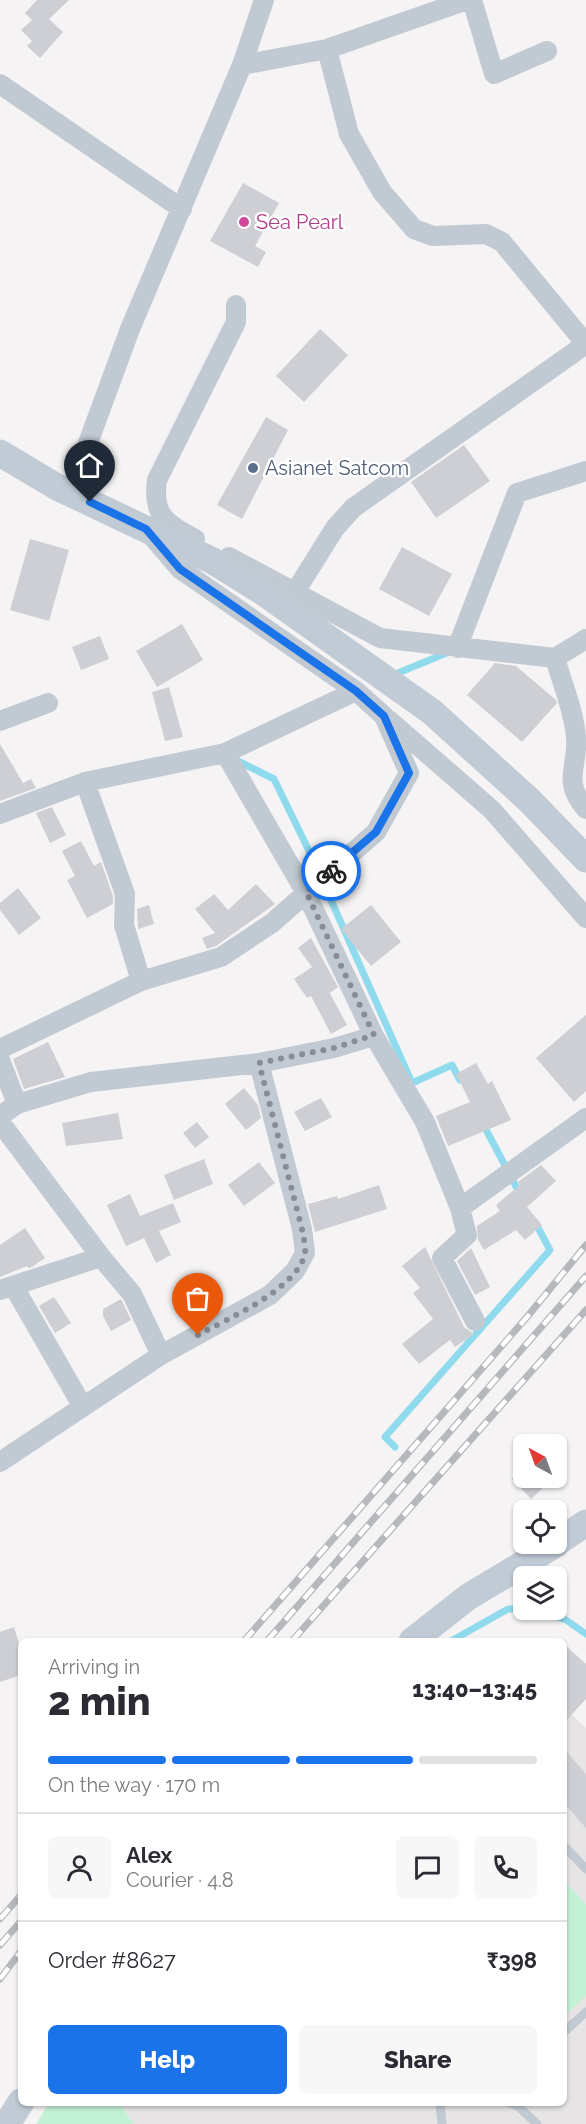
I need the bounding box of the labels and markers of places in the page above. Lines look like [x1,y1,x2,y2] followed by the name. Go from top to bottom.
[256,210,344,234] place label: Sea Pearl
[237,215,251,229] marker: Sea Pearl
[64,440,115,502] pin
[265,456,409,480] place label: Asianet Satcom
[246,461,260,475] marker: Asianet Satcom
[172,1273,223,1335] pin

